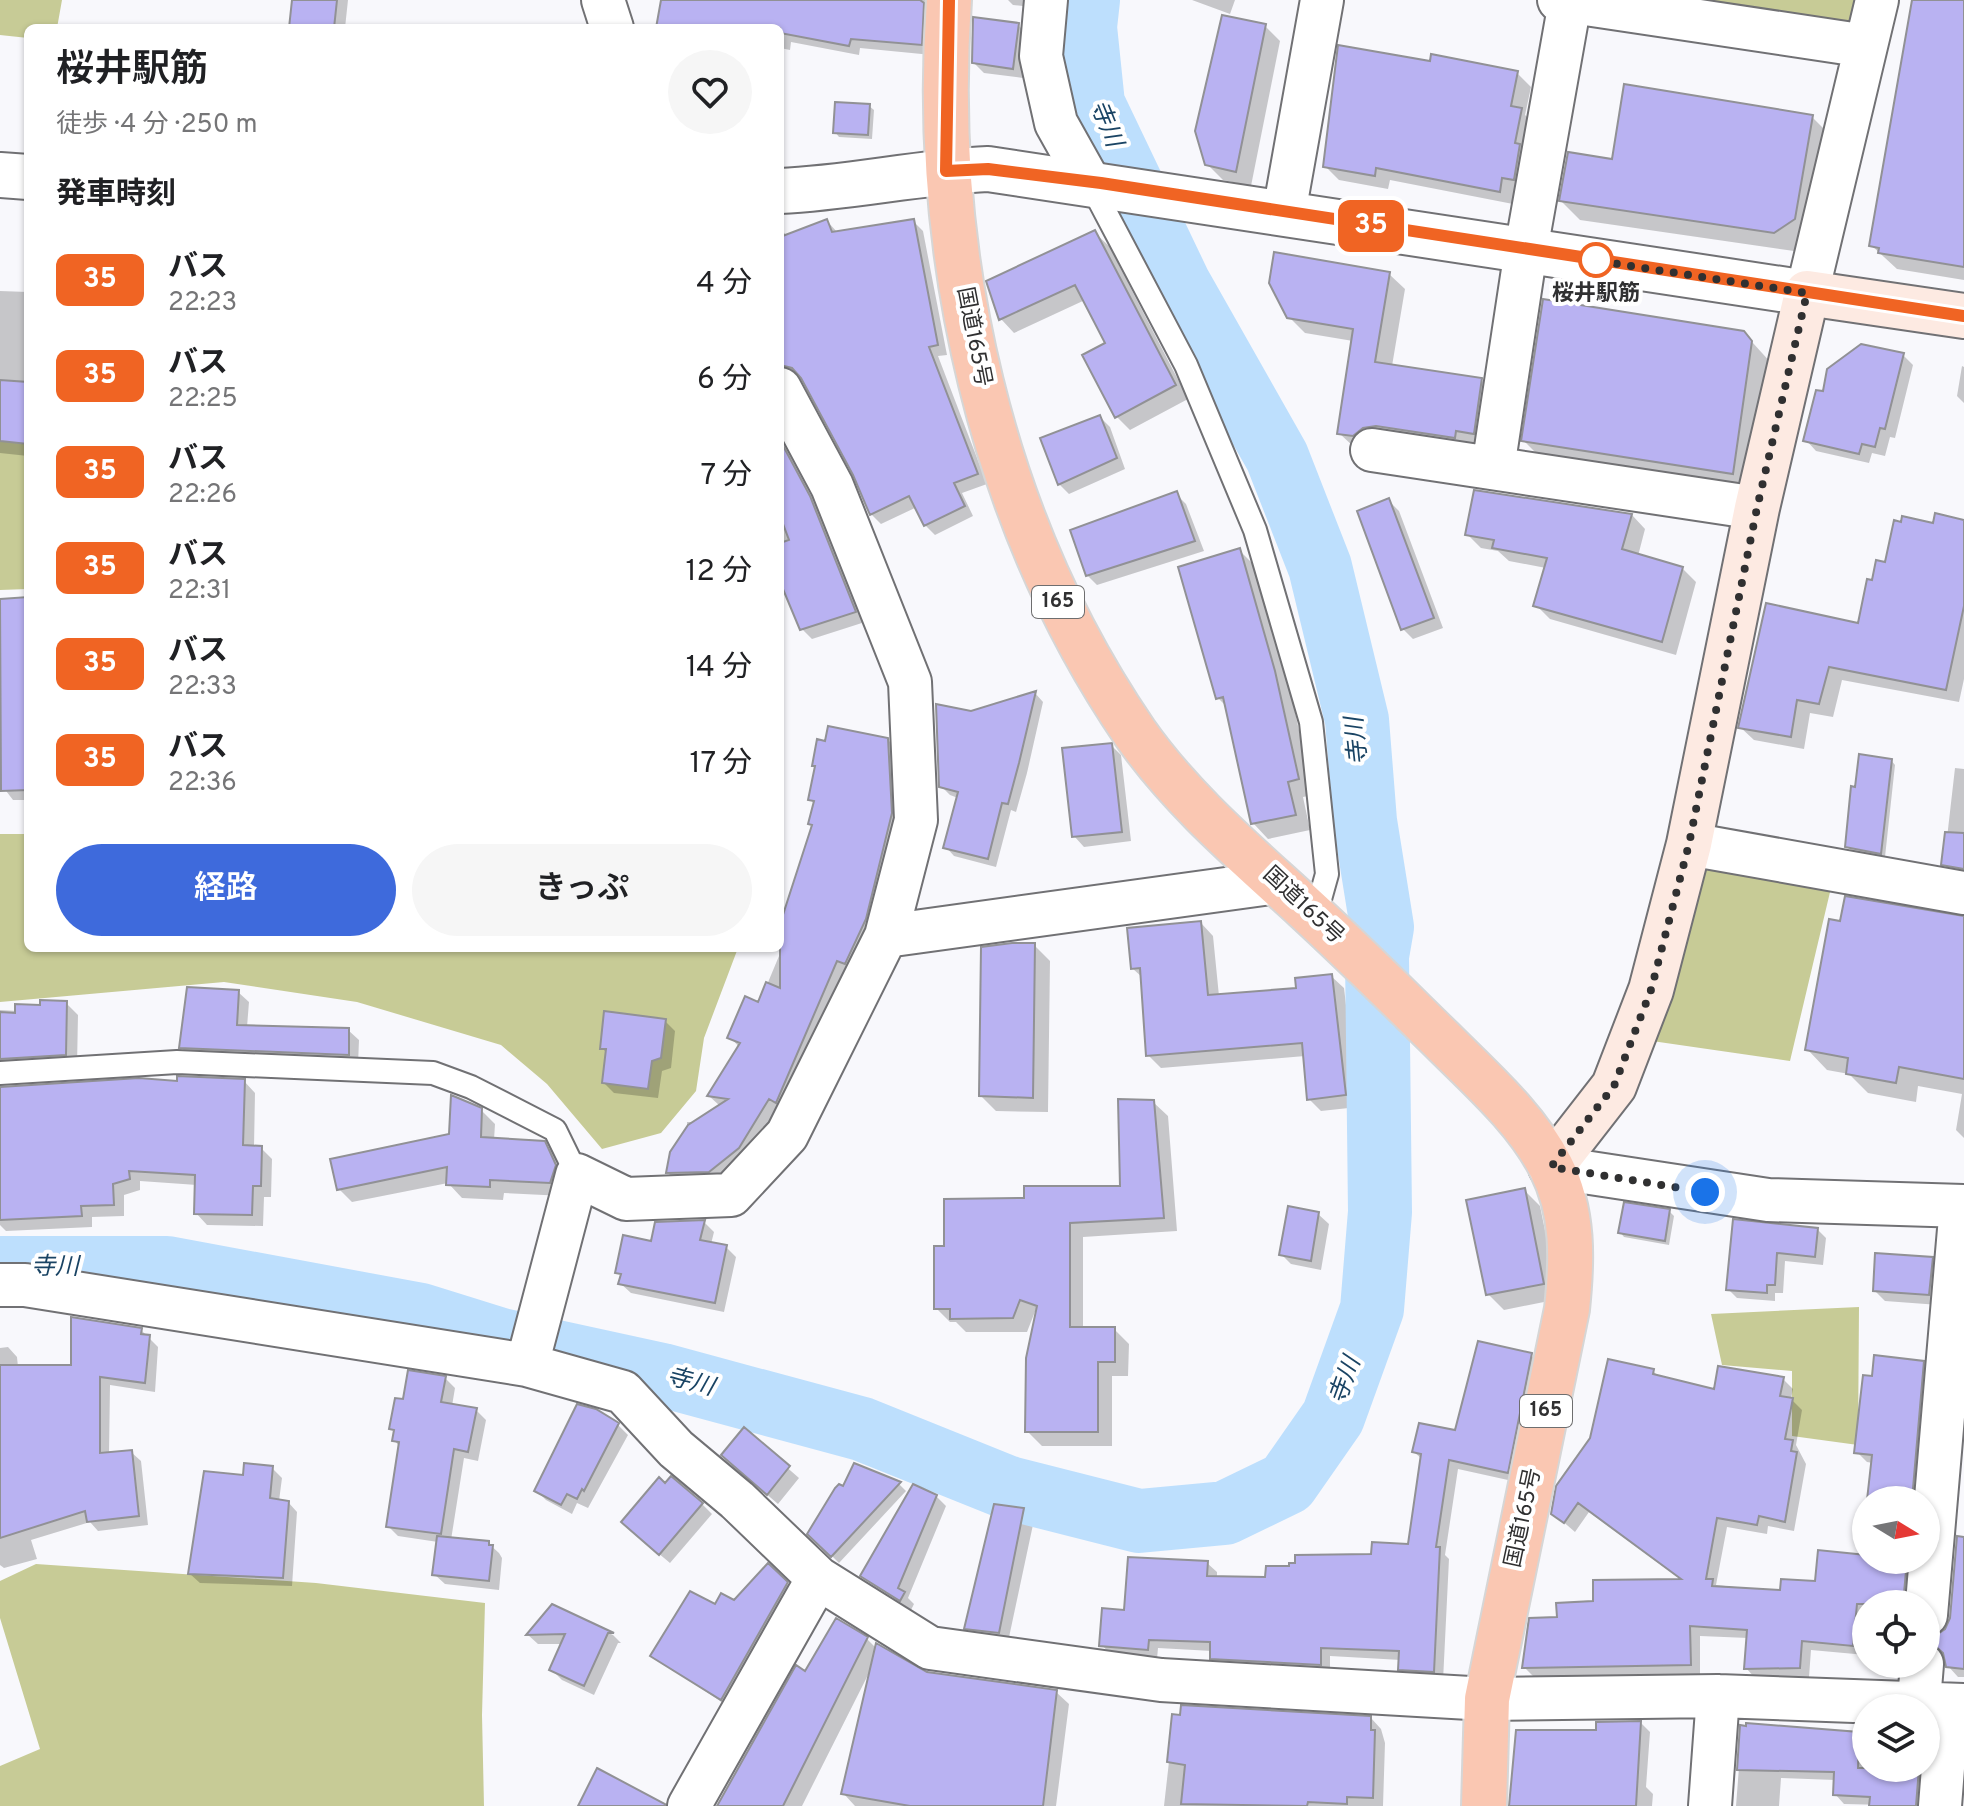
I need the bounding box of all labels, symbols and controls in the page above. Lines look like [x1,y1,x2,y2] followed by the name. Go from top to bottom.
[56,47,208,96] text: 桜井駅筋
[668,50,752,134] button: heart
[1082,96,1129,155] water label: 寺川
[56,109,258,142] text: 徒歩 · 4 分 · 250 m
[56,177,176,214] text: 発車時刻
[1335,200,1407,252] line badge: 35
[1354,208,1388,244] text: 35
[1579,243,1613,277] marker: 桜井駅筋
[168,250,228,287] text: バス
[83,262,117,298] text: 35
[696,266,752,303] text: 4 分
[1552,280,1640,308] place label: 桜井駅筋
[950,285,996,389] street label: 国道165号
[168,287,237,320] text: 22:23
[168,346,228,383] text: バス
[83,358,117,394] text: 35
[697,362,752,399] text: 6 分
[168,383,238,416] text: 22:25
[168,442,228,479] text: バス
[83,454,117,490] text: 35
[700,458,752,495] text: 7 分
[168,479,237,512] text: 22:26
[168,538,228,575] text: バス
[83,550,117,586] text: 35
[685,554,752,591] text: 12 分
[168,575,231,608] text: 22:31
[1032,586,1084,618] road number: 165
[168,634,228,671] text: バス
[83,646,117,682] text: 35
[686,650,752,687] text: 14 分
[168,671,237,704] text: 22:33
[1340,713,1375,766] water label: 寺川
[168,730,228,767] text: バス
[83,742,117,778] text: 35
[689,746,752,783] text: 17 分
[168,767,237,800] text: 22:36
[56,844,396,936] button: 経路
[412,844,752,936] button: きっぷ
[1257,862,1349,950] street label: 国道165号
[1685,1172,1725,1212] your location
[31,1253,82,1283] water label: 寺川
[1324,1350,1369,1409] water label: 寺川
[663,1362,720,1404] water label: 寺川
[1520,1395,1572,1427] road number: 165
[1500,1466,1548,1570] street label: 国道165号
[1852,1486,1940,1574] north arrow
[1852,1486,1940,1782] map controls
[1852,1590,1940,1678] button: locate
[1852,1694,1940,1782] button: layers

